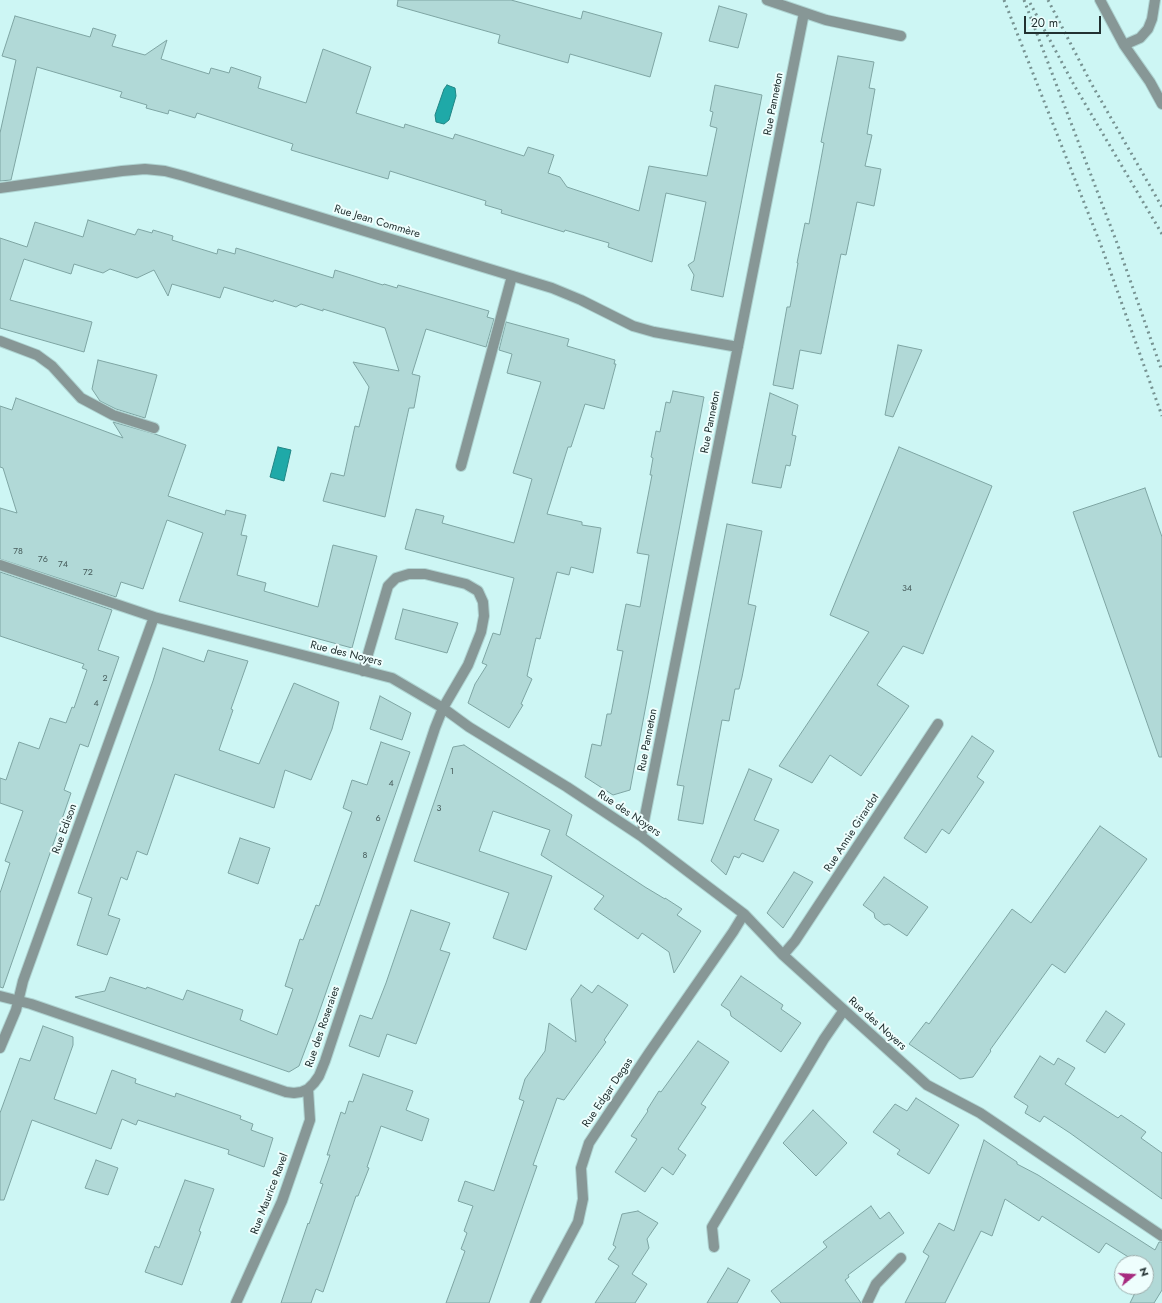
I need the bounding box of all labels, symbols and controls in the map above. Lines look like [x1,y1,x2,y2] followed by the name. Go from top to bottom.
[1026,8,1103,34] scale bar
[1031,14,1058,32] text: 20 m
[761,72,787,136] street label: Rue Panneton
[332,203,422,241] street label: Rue Jean Commère
[698,390,724,454] street label: Rue Panneton
[13,547,23,557] house number: 78
[38,555,48,565] house number: 76
[58,560,68,570] house number: 74
[83,568,93,578] house number: 72
[902,584,912,594] house number: 34
[309,639,383,669] street label: Rue des Noyers
[102,674,108,684] house number: 2
[93,699,99,709] house number: 4
[635,708,661,772] street label: Rue Panneton
[450,767,454,777] house number: 1
[388,779,394,789] house number: 4
[595,788,663,840] street label: Rue des Noyers
[822,791,882,875] street label: Rue Annie Girardot
[50,802,80,856] street label: Rue Edison
[437,804,441,814] house number: 3
[375,814,381,824] house number: 6
[363,851,367,861] house number: 8
[303,985,343,1069] street label: Rue des Roseraies
[845,995,909,1053] street label: Rue des Noyers
[580,1056,636,1130] street label: Rue Edgar Degas
[248,1151,292,1237] street label: Rue Maurice Ravel
[1114,1255,1154,1295] north arrow
[1136,1265,1153,1278] text: N

